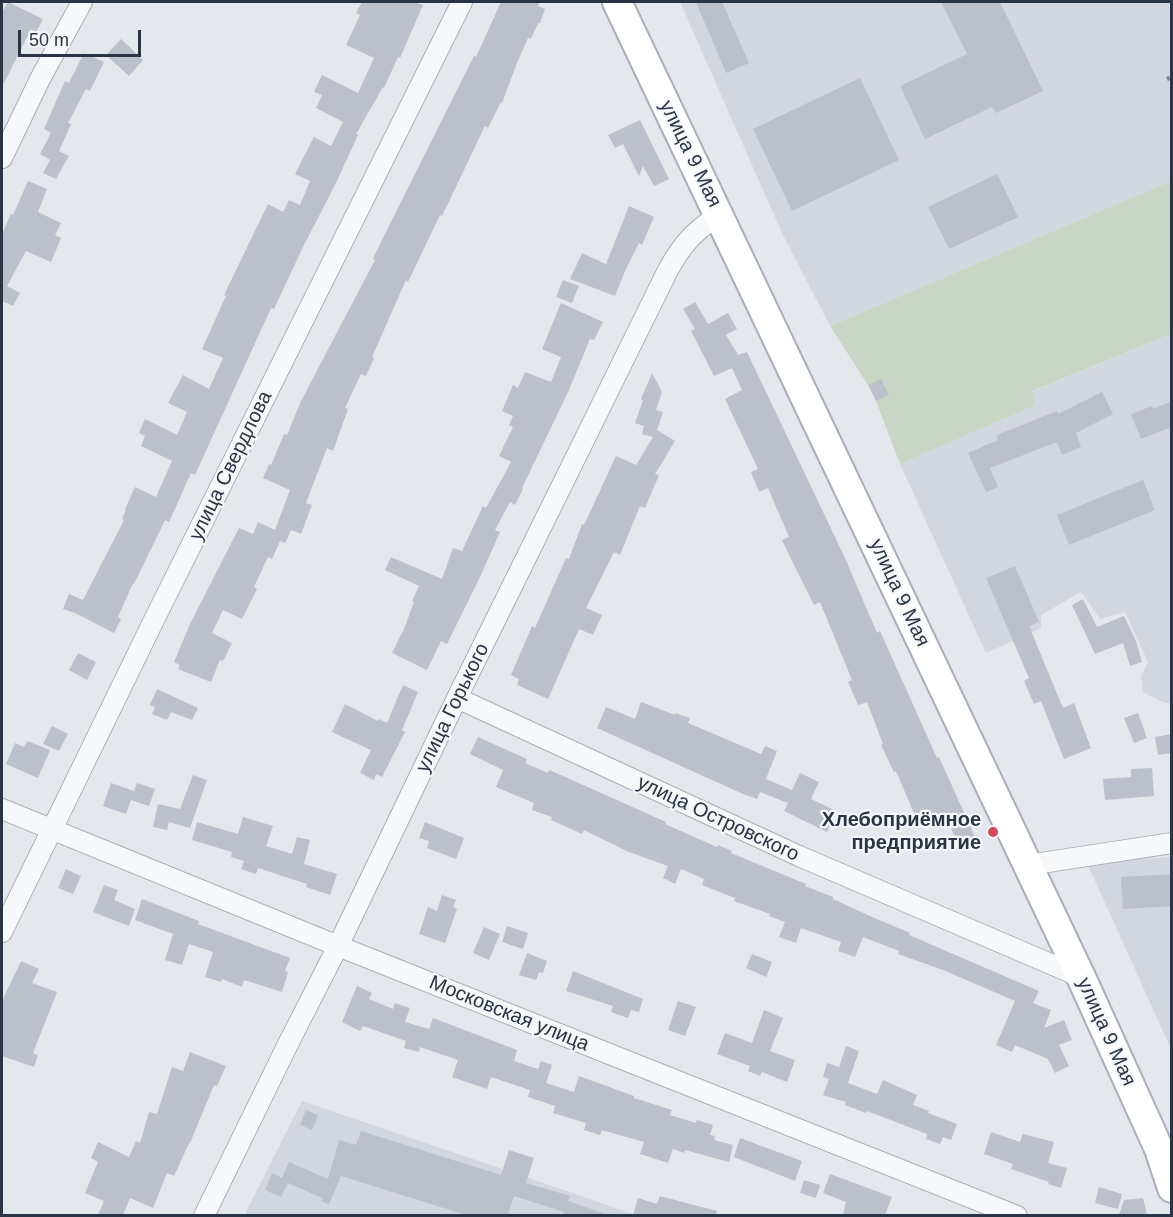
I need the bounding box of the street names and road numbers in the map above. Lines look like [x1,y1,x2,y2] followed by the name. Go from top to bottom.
[654,97,726,211] street label: улица 9 Мая
[184,387,278,545] street label: улица Свердлова
[864,535,934,651] street label: улица 9 Мая
[411,639,495,777] street label: улица Горького
[633,771,803,867] street label: улица Островского
[426,971,592,1057] street label: Московская улица
[1071,974,1141,1090] street label: улица 9 Мая

